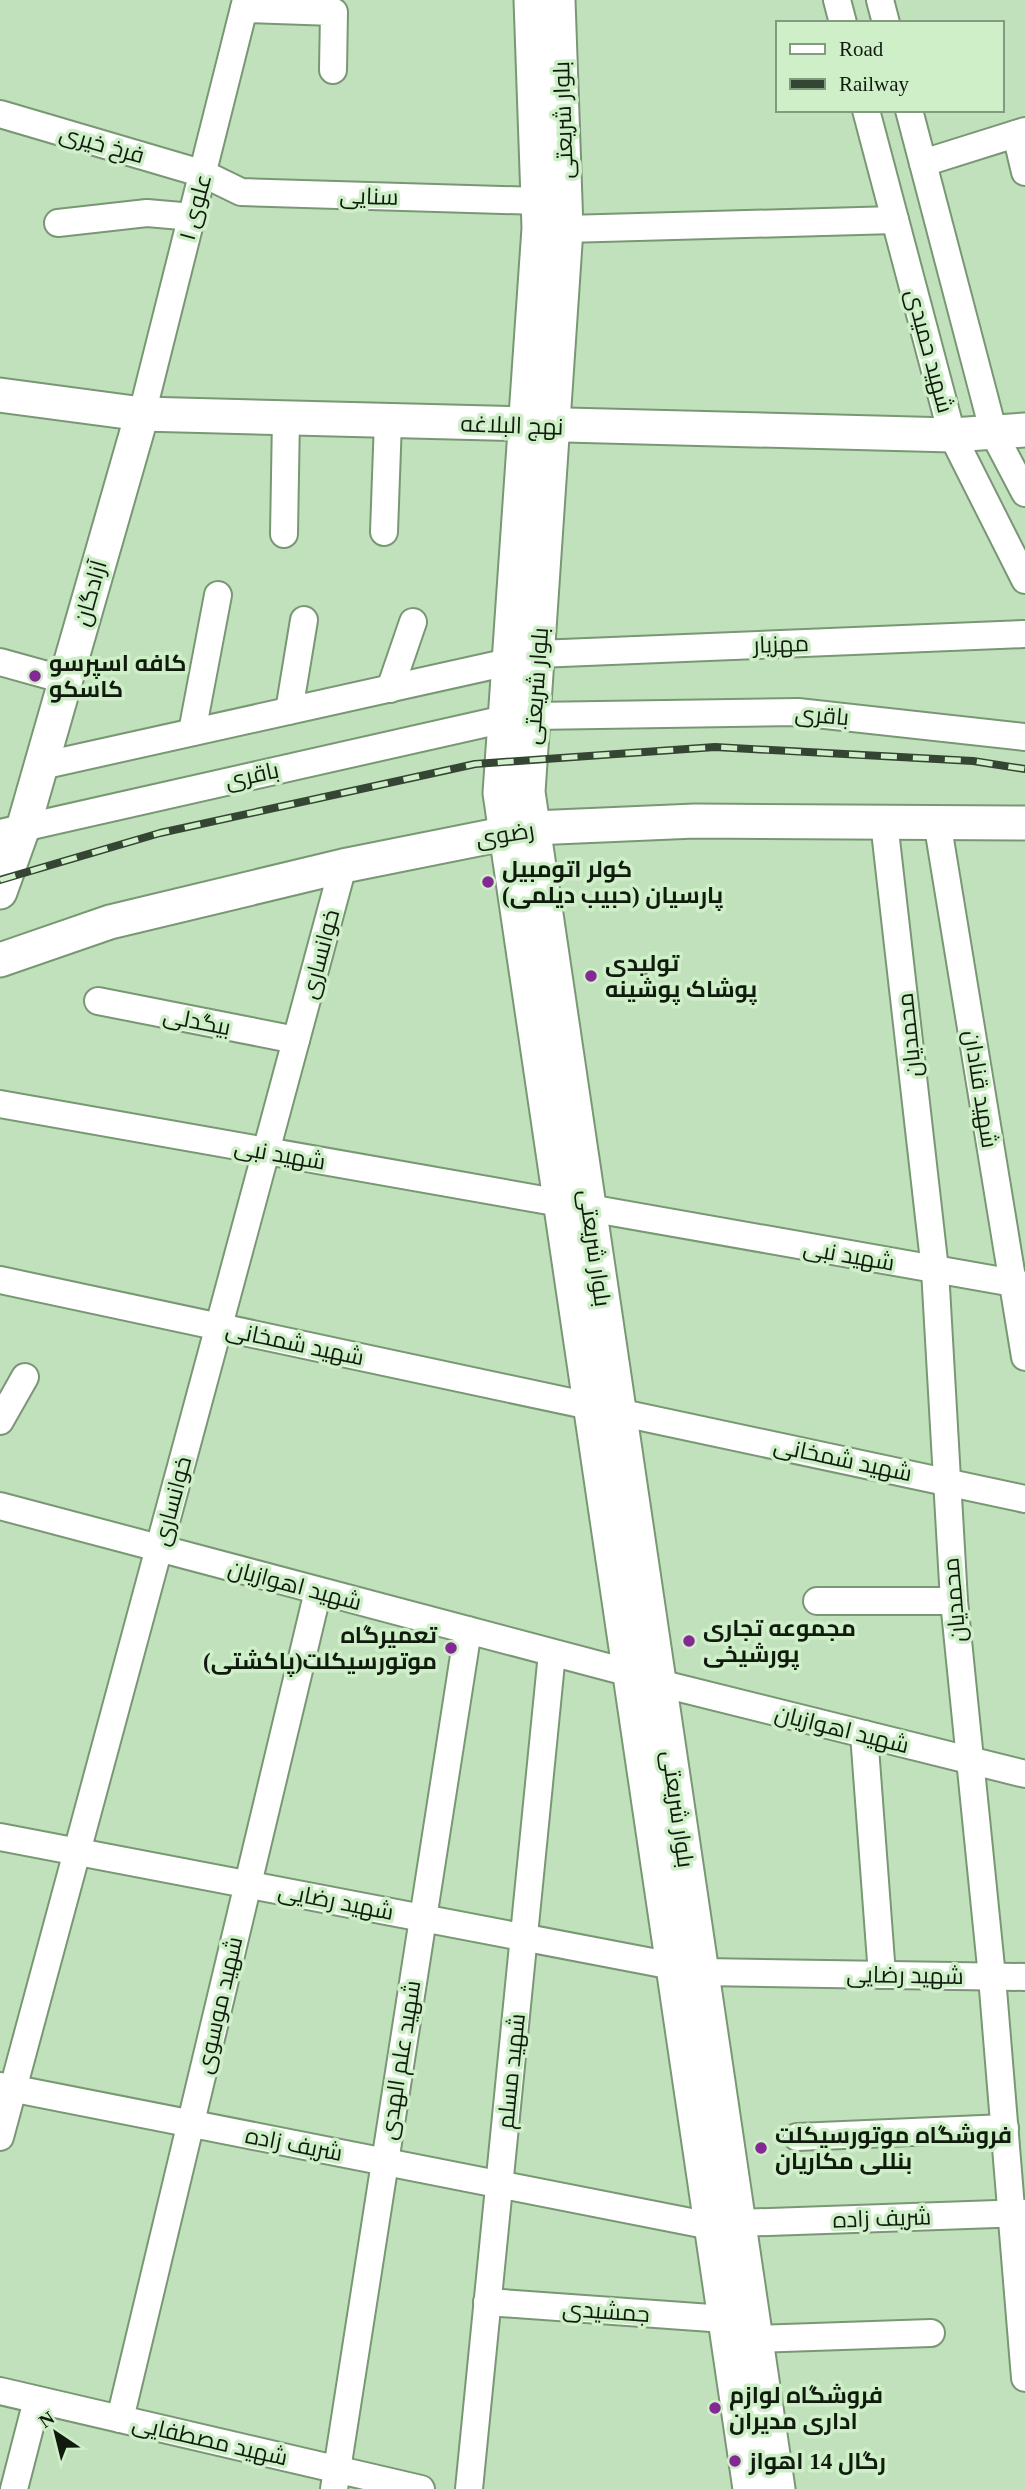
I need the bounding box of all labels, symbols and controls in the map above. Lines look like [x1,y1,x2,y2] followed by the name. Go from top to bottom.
[776,21,1004,112] legend
[839,37,884,61] text: Road
[549,61,579,179] street label: بلوار شریعتی
[839,72,909,96] text: Railway
[56,120,147,171] street label: فرخ خیری
[175,171,217,243] street label: علوی ۱
[339,183,399,211] street label: سنایی
[900,287,958,416] street label: شهید حمیدی
[460,411,564,443] street label: نهج البلاغه
[69,557,113,629] street label: آزادگان
[520,626,554,746] street label: بلوار شریعتی
[751,631,809,659] street label: مهزیار
[49,651,186,703] place label: کافه اسپرسو کاسکو
[27,668,43,684] marker: کافه اسپرسو کاسکو
[794,701,850,731] street label: باقری
[223,758,282,794] street label: باقری
[474,818,536,852] street label: رضوی
[502,857,723,911] place label: کولر اتومبیل پارسیان (حبیب دیلمی)
[480,874,496,890] marker: کولر اتومبیل پارسیان (حبیب دیلمی)
[297,907,345,1002] street label: خوانساری
[605,951,757,1005] place label: تولیدی پوشاک پوشینه
[583,968,599,984] marker: تولیدی پوشاک پوشینه
[893,991,927,1078] street label: محمدیان
[161,1003,233,1041] street label: بیگدلی
[958,1028,1002,1150] street label: شهید قنادان
[232,1134,328,1176] street label: شهید نبی
[573,1188,615,1308] street label: بلوار شریعتی
[801,1235,897,1277] street label: شهید نبی
[223,1317,366,1371] street label: شهید شمخانی
[771,1433,914,1487] street label: شهید شمخانی
[149,1454,197,1549] street label: خوانساری
[225,1556,364,1616] street label: شهید اهوازیان
[938,1557,972,1643] street label: محمدیان
[703,1616,856,1670] place label: مجموعه تجاری پورشیخی
[203,1623,438,1677] place label: تعمیرگاه موتورسیکلت(پاکشتی)
[681,1633,697,1649] marker: مجموعه تجاری پورشیخی
[443,1640,459,1656] marker: تعمیرگاه موتورسیکلت(پاکشتی)
[772,1701,912,1759] street label: شهید اهوازیان
[656,1749,698,1869] street label: بلوار شریعتی
[276,1878,396,1926] street label: شهید رضایی
[192,1934,248,2076] street label: شهید موسوی
[846,1962,964,1990] street label: شهید رضایی
[376,1979,428,2142] street label: شهید علم الهدی
[493,2012,533,2130] street label: شهید مسلم
[243,2123,345,2166] street label: شریف زاده
[775,2123,1012,2175] place label: فروشگاه موتورسیکلت بنللی مکاریان
[753,2140,769,2156] marker: فروشگاه موتورسیکلت بنللی مکاریان
[832,2204,932,2233] street label: شریف زاده
[561,2296,651,2328] street label: جمشیدی
[729,2383,883,2435] place label: فروشگاه لوازم اداری مدیران
[21,2398,91,2468] north arrow
[707,2400,723,2416] marker: فروشگاه لوازم اداری مدیران
[35,2407,58,2432] text: N
[130,2410,290,2471] street label: شهید مصطفایی
[748,2449,886,2475] place label: رگال 14 اهواز
[727,2453,743,2469] marker: رگال 14 اهواز

